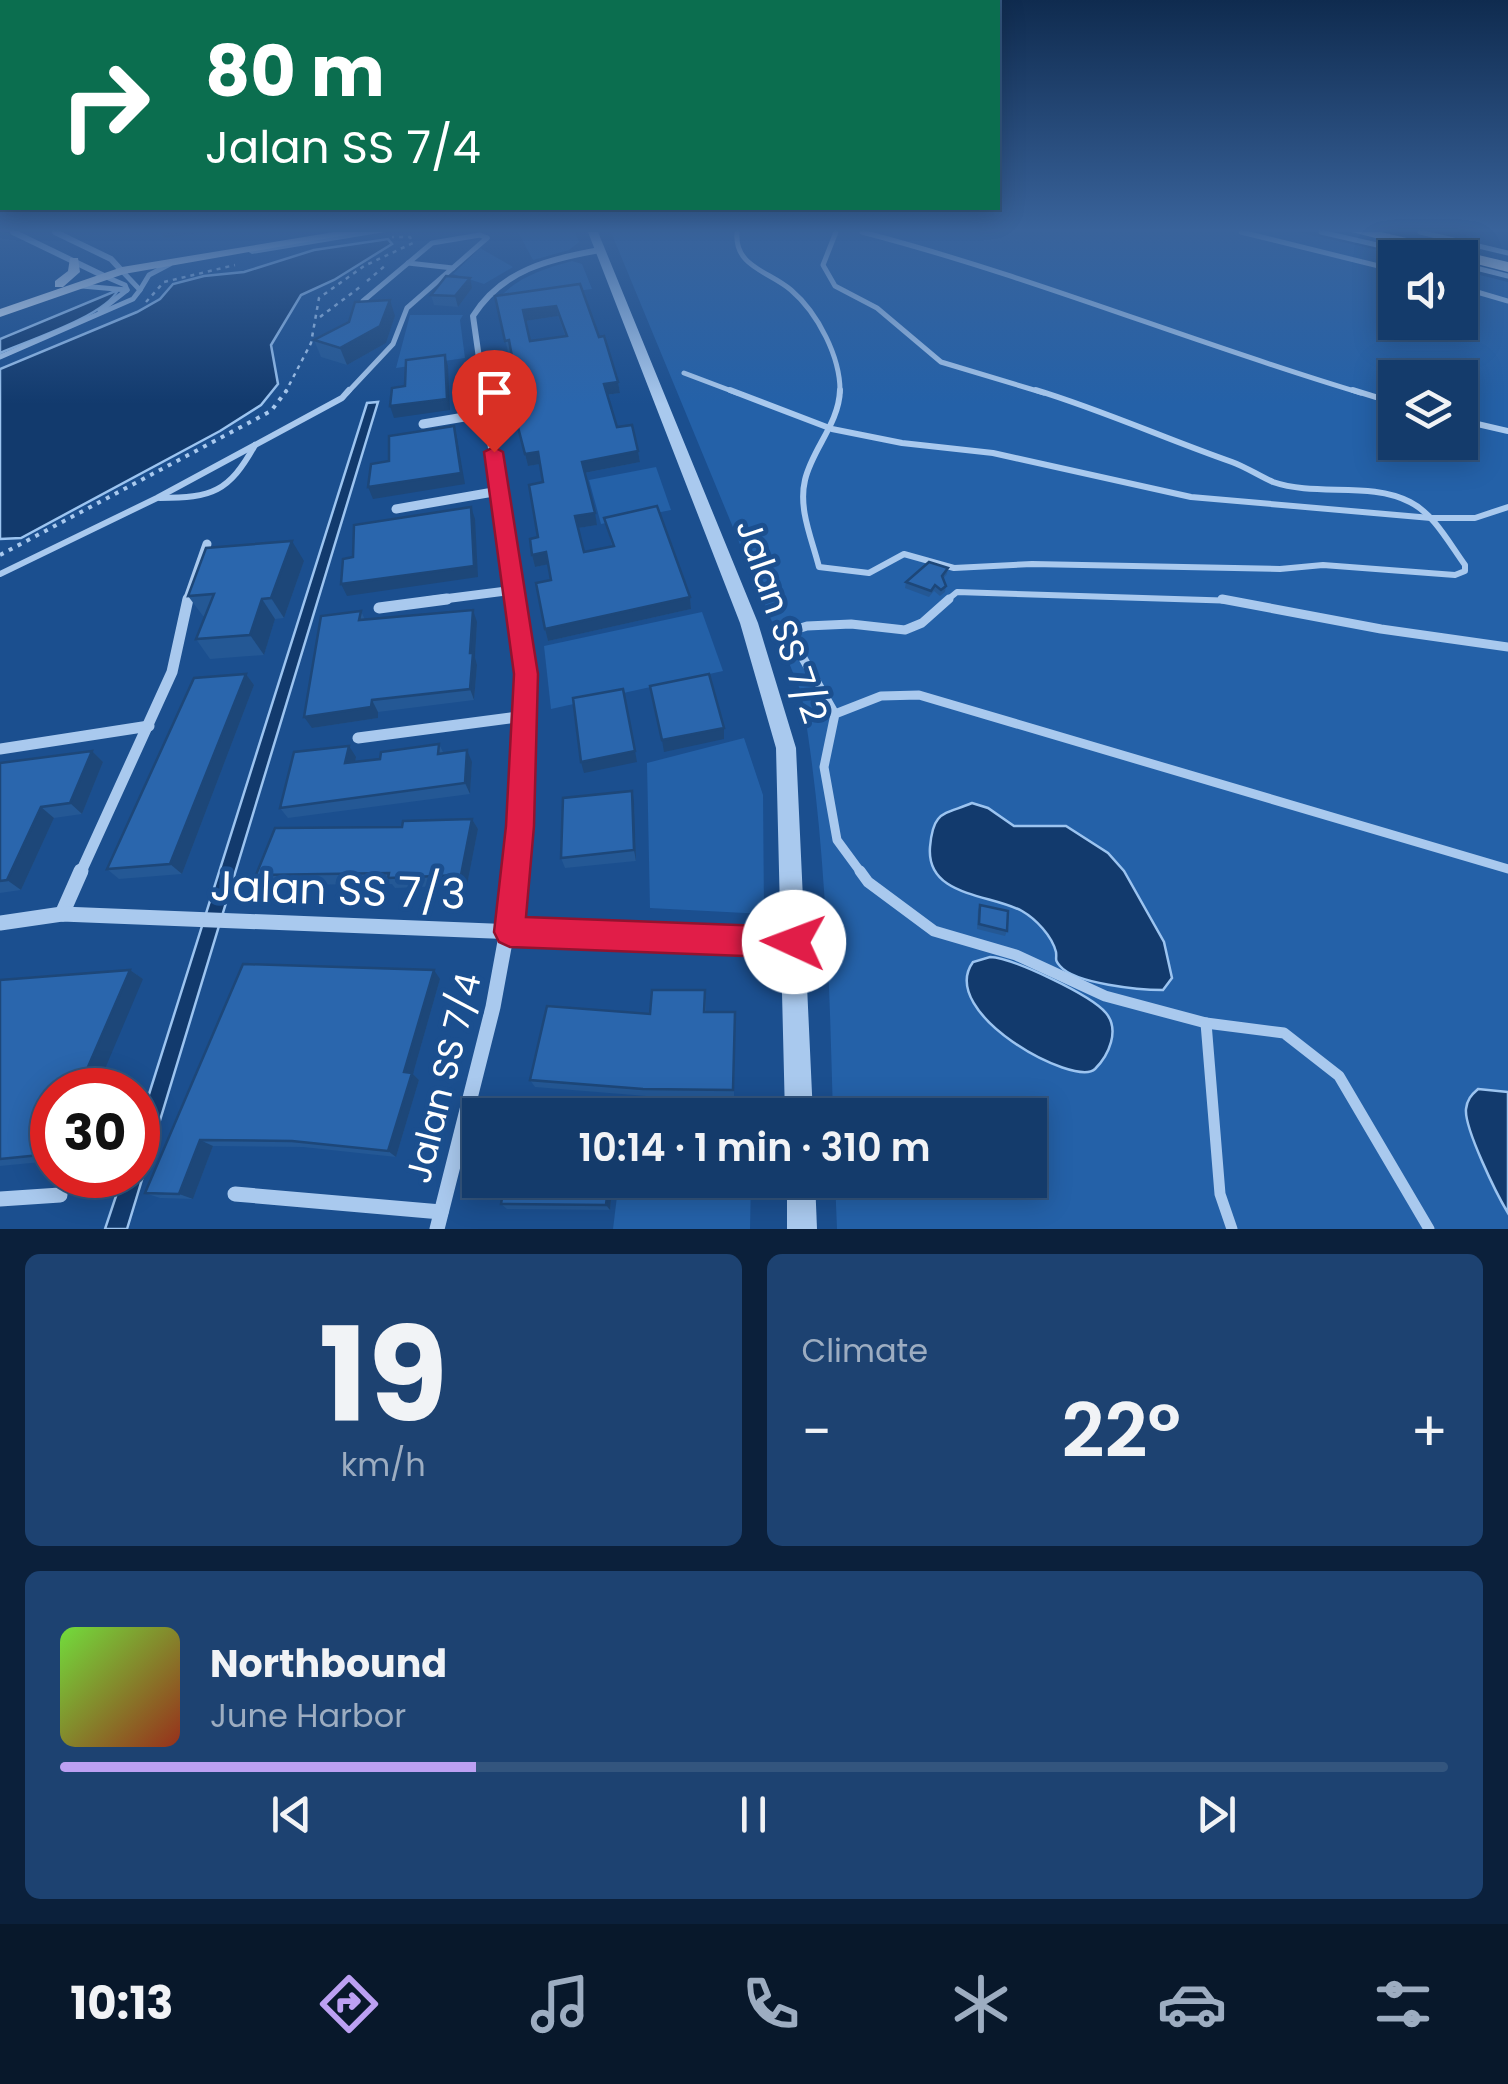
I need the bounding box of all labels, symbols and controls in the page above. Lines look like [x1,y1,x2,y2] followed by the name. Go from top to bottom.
[205,22,385,121] text: 80 m
[40,40,170,170] icon: right
[205,116,481,179] text: Jalan SS 7/4
[1378,240,1478,460] map controls
[1378,240,1478,340] button: sound
[452,350,537,453] pin
[1378,360,1478,460] button: layers
[467,365,522,420] icon: arrive
[724,513,840,729] street label: Jalan SS 7/2
[209,856,467,924] street label: Jalan SS 7/3
[742,890,846,994] position arrow
[393,968,493,1188] street label: Jalan SS 7/4
[30,1068,160,1198] speed limit sign: 30
[578,1121,931,1174] text: 10:14 · 1 min · 310 m
[319,1284,448,1467] text: 19
[802,1328,928,1373] text: Climate
[1061,1378,1181,1483] text: 22°
[802,1393,832,1470] text: −
[1410,1393,1448,1470] text: +
[341,1442,426,1487] text: km/h
[210,1637,447,1690] text: Northbound
[210,1693,406,1738] text: June Harbor
[264,1787,319,1842] icon: previous
[726,1787,781,1842] icon: pause
[1189,1787,1244,1842] icon: next
[314,1969,384,2039] icon: directions
[525,1969,595,2039] icon: music
[736,1969,806,2039] icon: phone
[946,1969,1016,2039] icon: climate
[1157,1969,1227,2039] icon: car
[1368,1969,1438,2039] icon: filters
[70,1972,174,2035] text: 10:13

